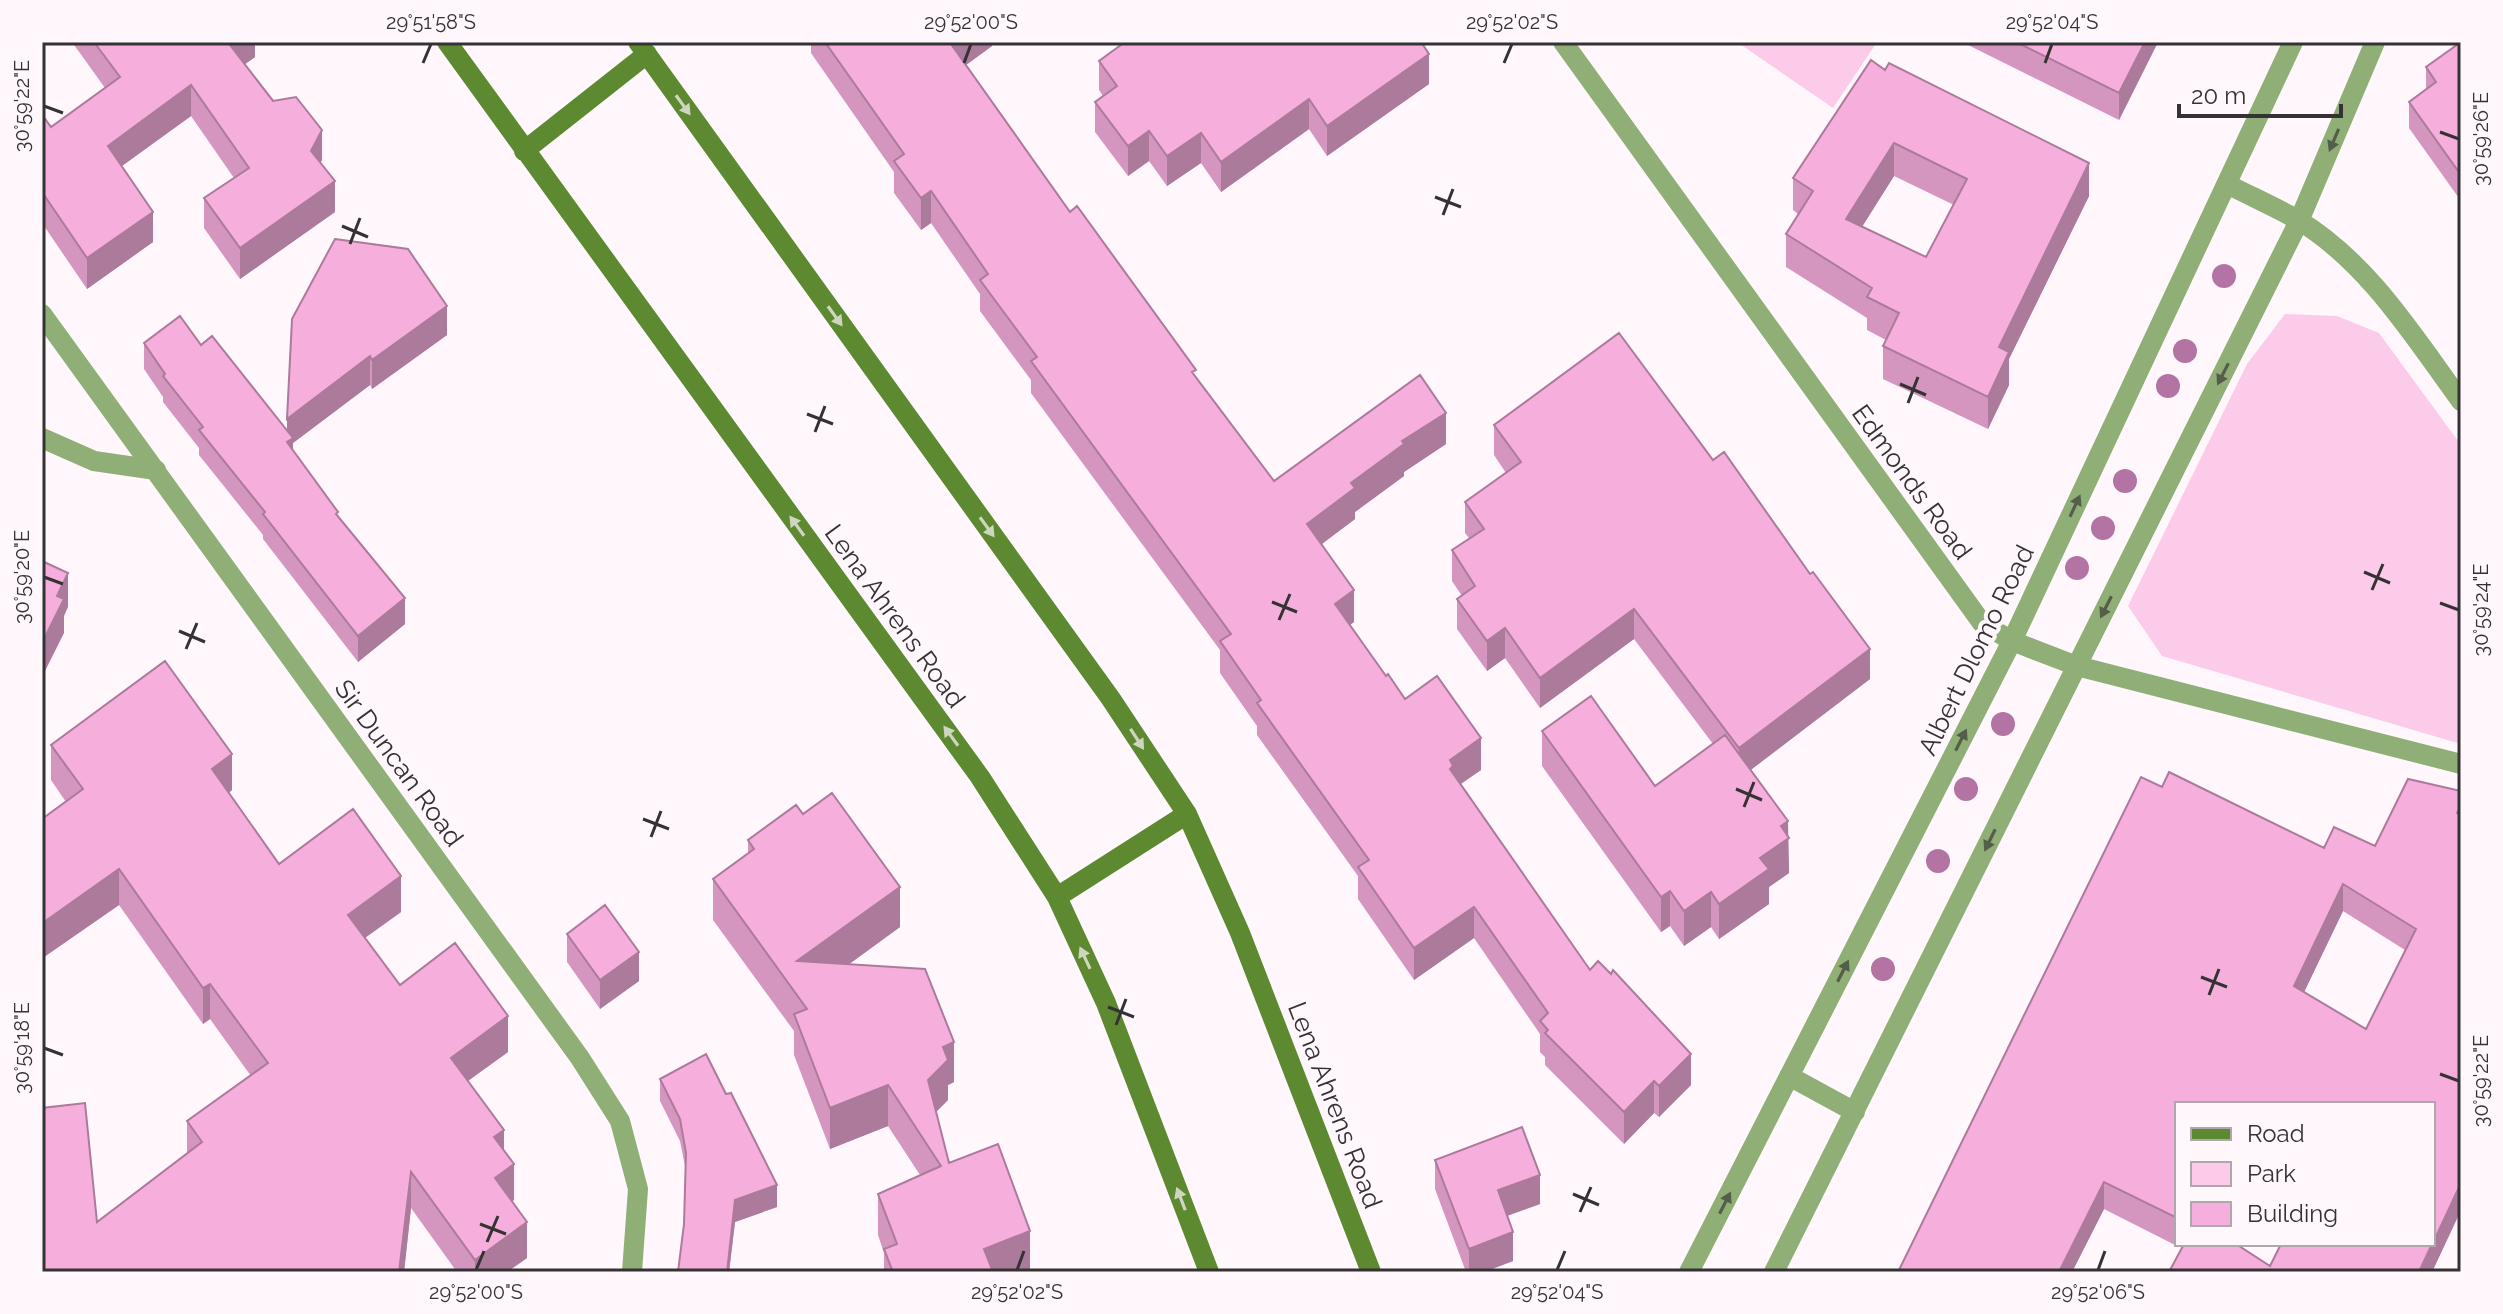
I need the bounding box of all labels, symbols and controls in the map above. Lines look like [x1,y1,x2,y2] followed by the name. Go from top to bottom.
[386,10,476,34] text: 29°51'58"S
[924,10,1018,34] text: 29°52'00"S
[1466,10,1558,34] text: 29°52'02"S
[2006,10,2098,34] text: 29°52'04"S
[10,60,34,152] text: 30°59'22"E
[2179,68,2341,118] scale bar
[2191,81,2246,110] text: 20 m
[2469,92,2493,186] text: 30°59'26"E
[675,95,690,116] one-way arrow
[2327,128,2340,151] one-way arrow
[827,306,842,327] one-way arrow
[2216,363,2229,386] one-way arrow
[1846,399,1978,565] street label: Edmonds Road
[2068,494,2082,518] one-way arrow
[790,516,806,536] one-way arrow
[979,517,994,538] one-way arrow
[819,519,971,713] street label: Lena Ahrens Road
[10,530,34,624] text: 30°59'20"E
[1912,540,2040,760] street label: Albert Dlomo Road
[2469,564,2493,656] text: 30°59'24"E
[2099,595,2113,618] one-way arrow
[329,674,469,852] street label: Sir Duncan Road
[943,726,959,746] one-way arrow
[1955,728,1968,751] one-way arrow
[1130,729,1145,750] one-way arrow
[1983,828,1997,851] one-way arrow
[1078,946,1092,969] one-way arrow
[1836,960,1850,983] one-way arrow
[1282,998,1388,1212] street label: Lena Ahrens Road
[10,1002,34,1094] text: 30°59'18"E
[2469,1035,2493,1127] text: 30°59'22"E
[2175,1102,2435,1246] legend
[2247,1119,2305,1148] text: Road
[2247,1159,2296,1188] text: Park
[1174,1187,1187,1211] one-way arrow
[1718,1191,1731,1214] one-way arrow
[2247,1199,2338,1228] text: Building
[429,1280,523,1304] text: 29°52'00"S
[971,1280,1063,1304] text: 29°52'02"S
[1511,1280,1603,1304] text: 29°52'04"S
[2051,1280,2145,1304] text: 29°52'06"S

